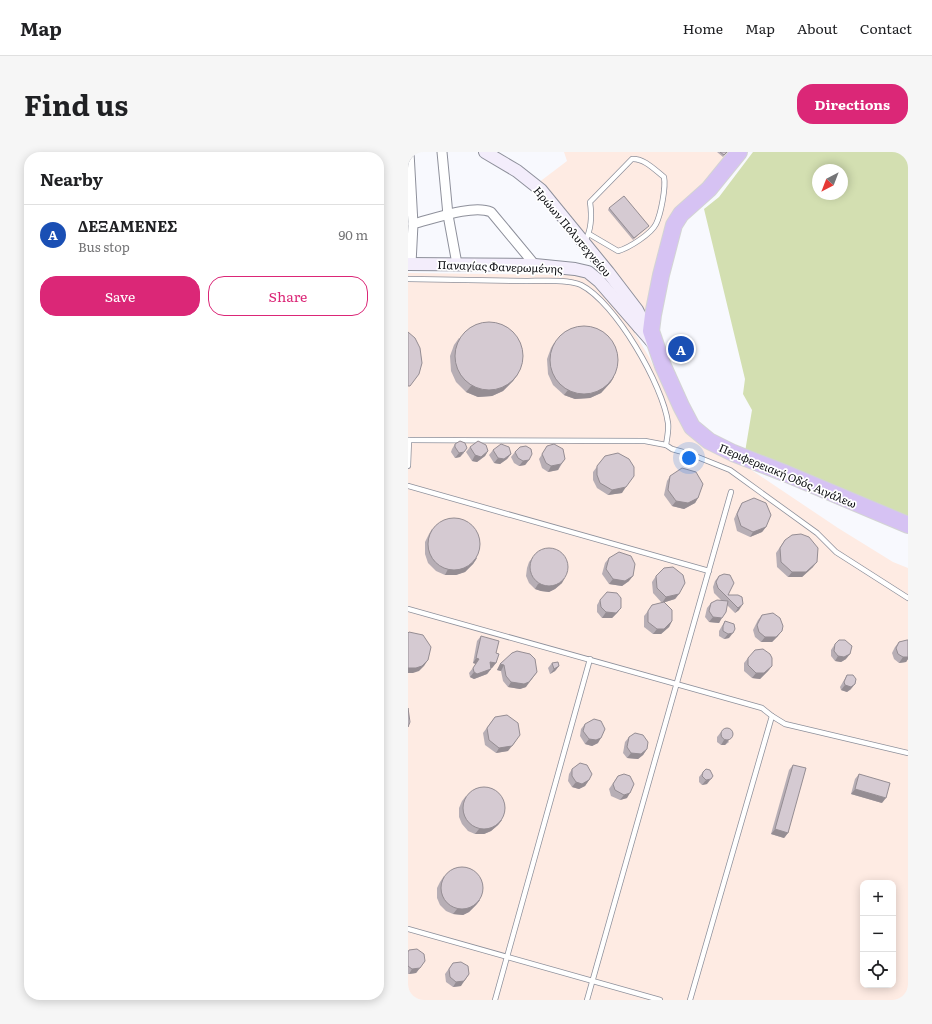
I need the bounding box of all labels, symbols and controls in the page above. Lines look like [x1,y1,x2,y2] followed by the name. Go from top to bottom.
[20,14,62,42] text: Map
[683,18,723,38] text: Home
[745,18,775,38] text: Map
[797,18,838,38] text: About
[860,18,912,38] text: Contact
[24,83,128,125] text: Find us
[797,84,908,124] button: Directions
[812,164,848,200] north arrow
[40,166,103,191] text: Nearby
[530,182,616,280] street label: Ηρώων Πολυτεχνείου
[78,214,178,237] text: ΔΕΞΑΜΕΝΕΣ
[48,225,58,244] text: A
[338,225,368,244] text: 90 m
[78,237,130,256] text: Bus stop
[437,256,563,276] street label: Παναγίας Φανερωμένης
[40,276,200,316] button: Save
[208,276,368,316] button: Share
[668,334,694,364] pin: A
[717,439,860,511] street label: Περιφερειακή Οδός Αιγάλεω
[679,448,699,468] your location
[860,880,896,988] map controls
[860,880,896,916] button: +
[860,916,896,952] button: −
[860,952,896,988] button: locate

